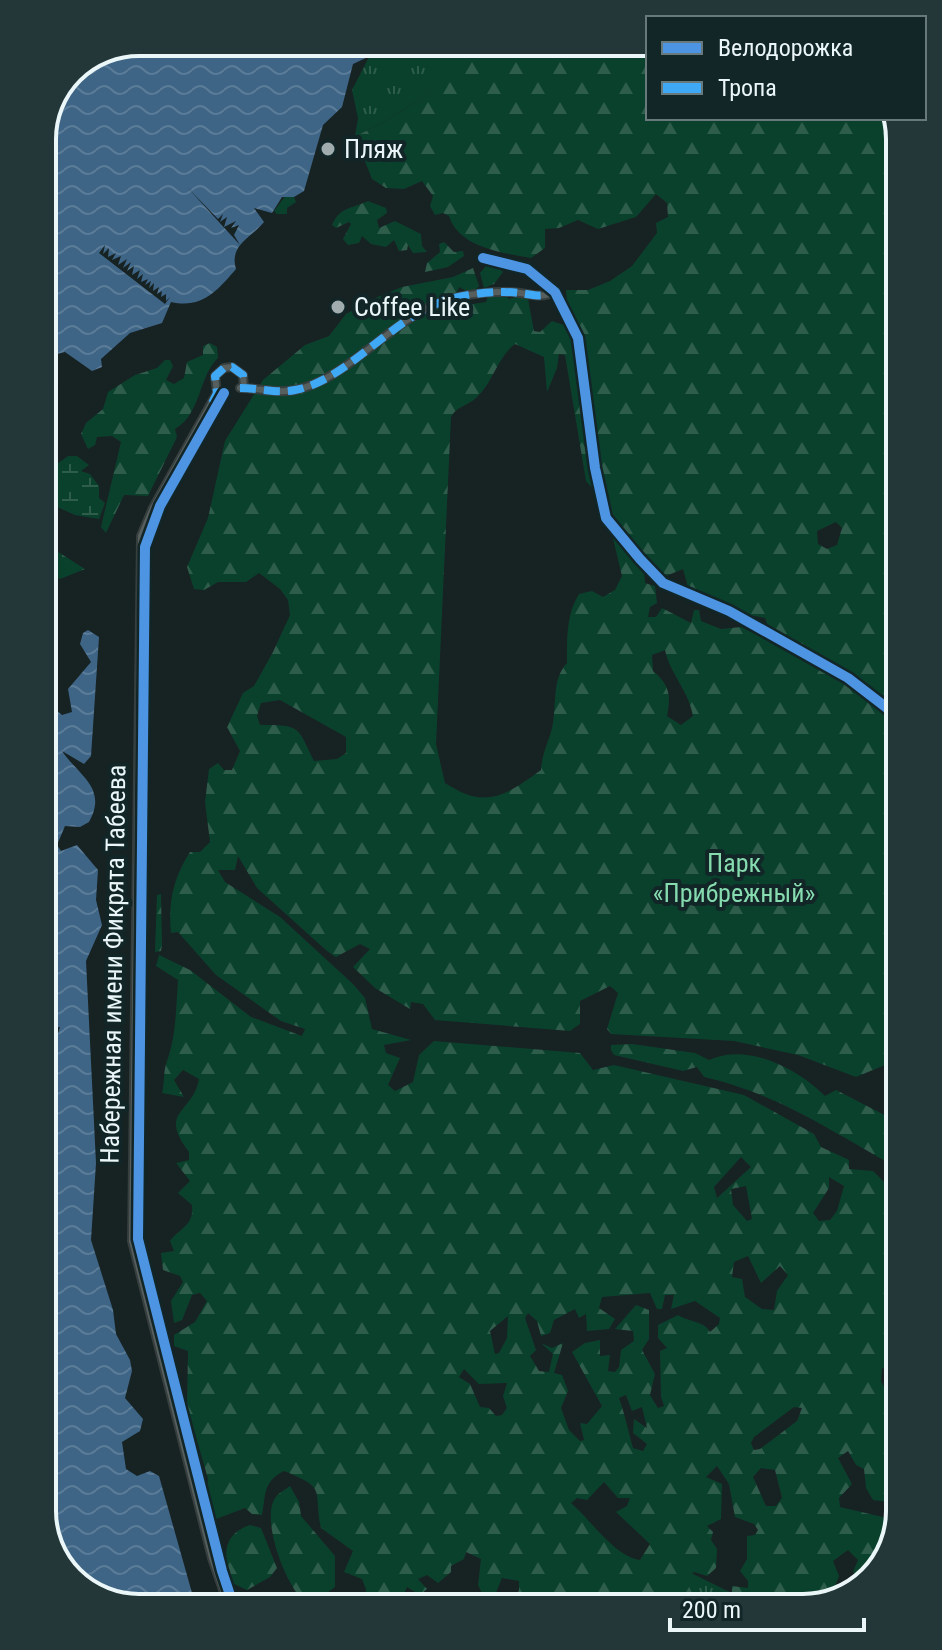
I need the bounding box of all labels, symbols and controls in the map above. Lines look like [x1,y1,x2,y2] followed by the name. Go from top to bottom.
[646,16,926,120] legend
[718,34,853,62] text: Велодорожка
[718,74,777,102] text: Тропа
[344,134,403,164] place label: Пляж
[319,140,337,158] marker: Пляж
[354,292,470,322] place label: Coffee Like
[329,298,347,316] marker: Coffee Like
[95,764,131,1164] street label: Набережная имени Фикрята Табеева
[653,848,815,908] park label: Парк «Прибрежный»
[670,1582,864,1632] scale bar
[682,1596,741,1624] text: 200 m

